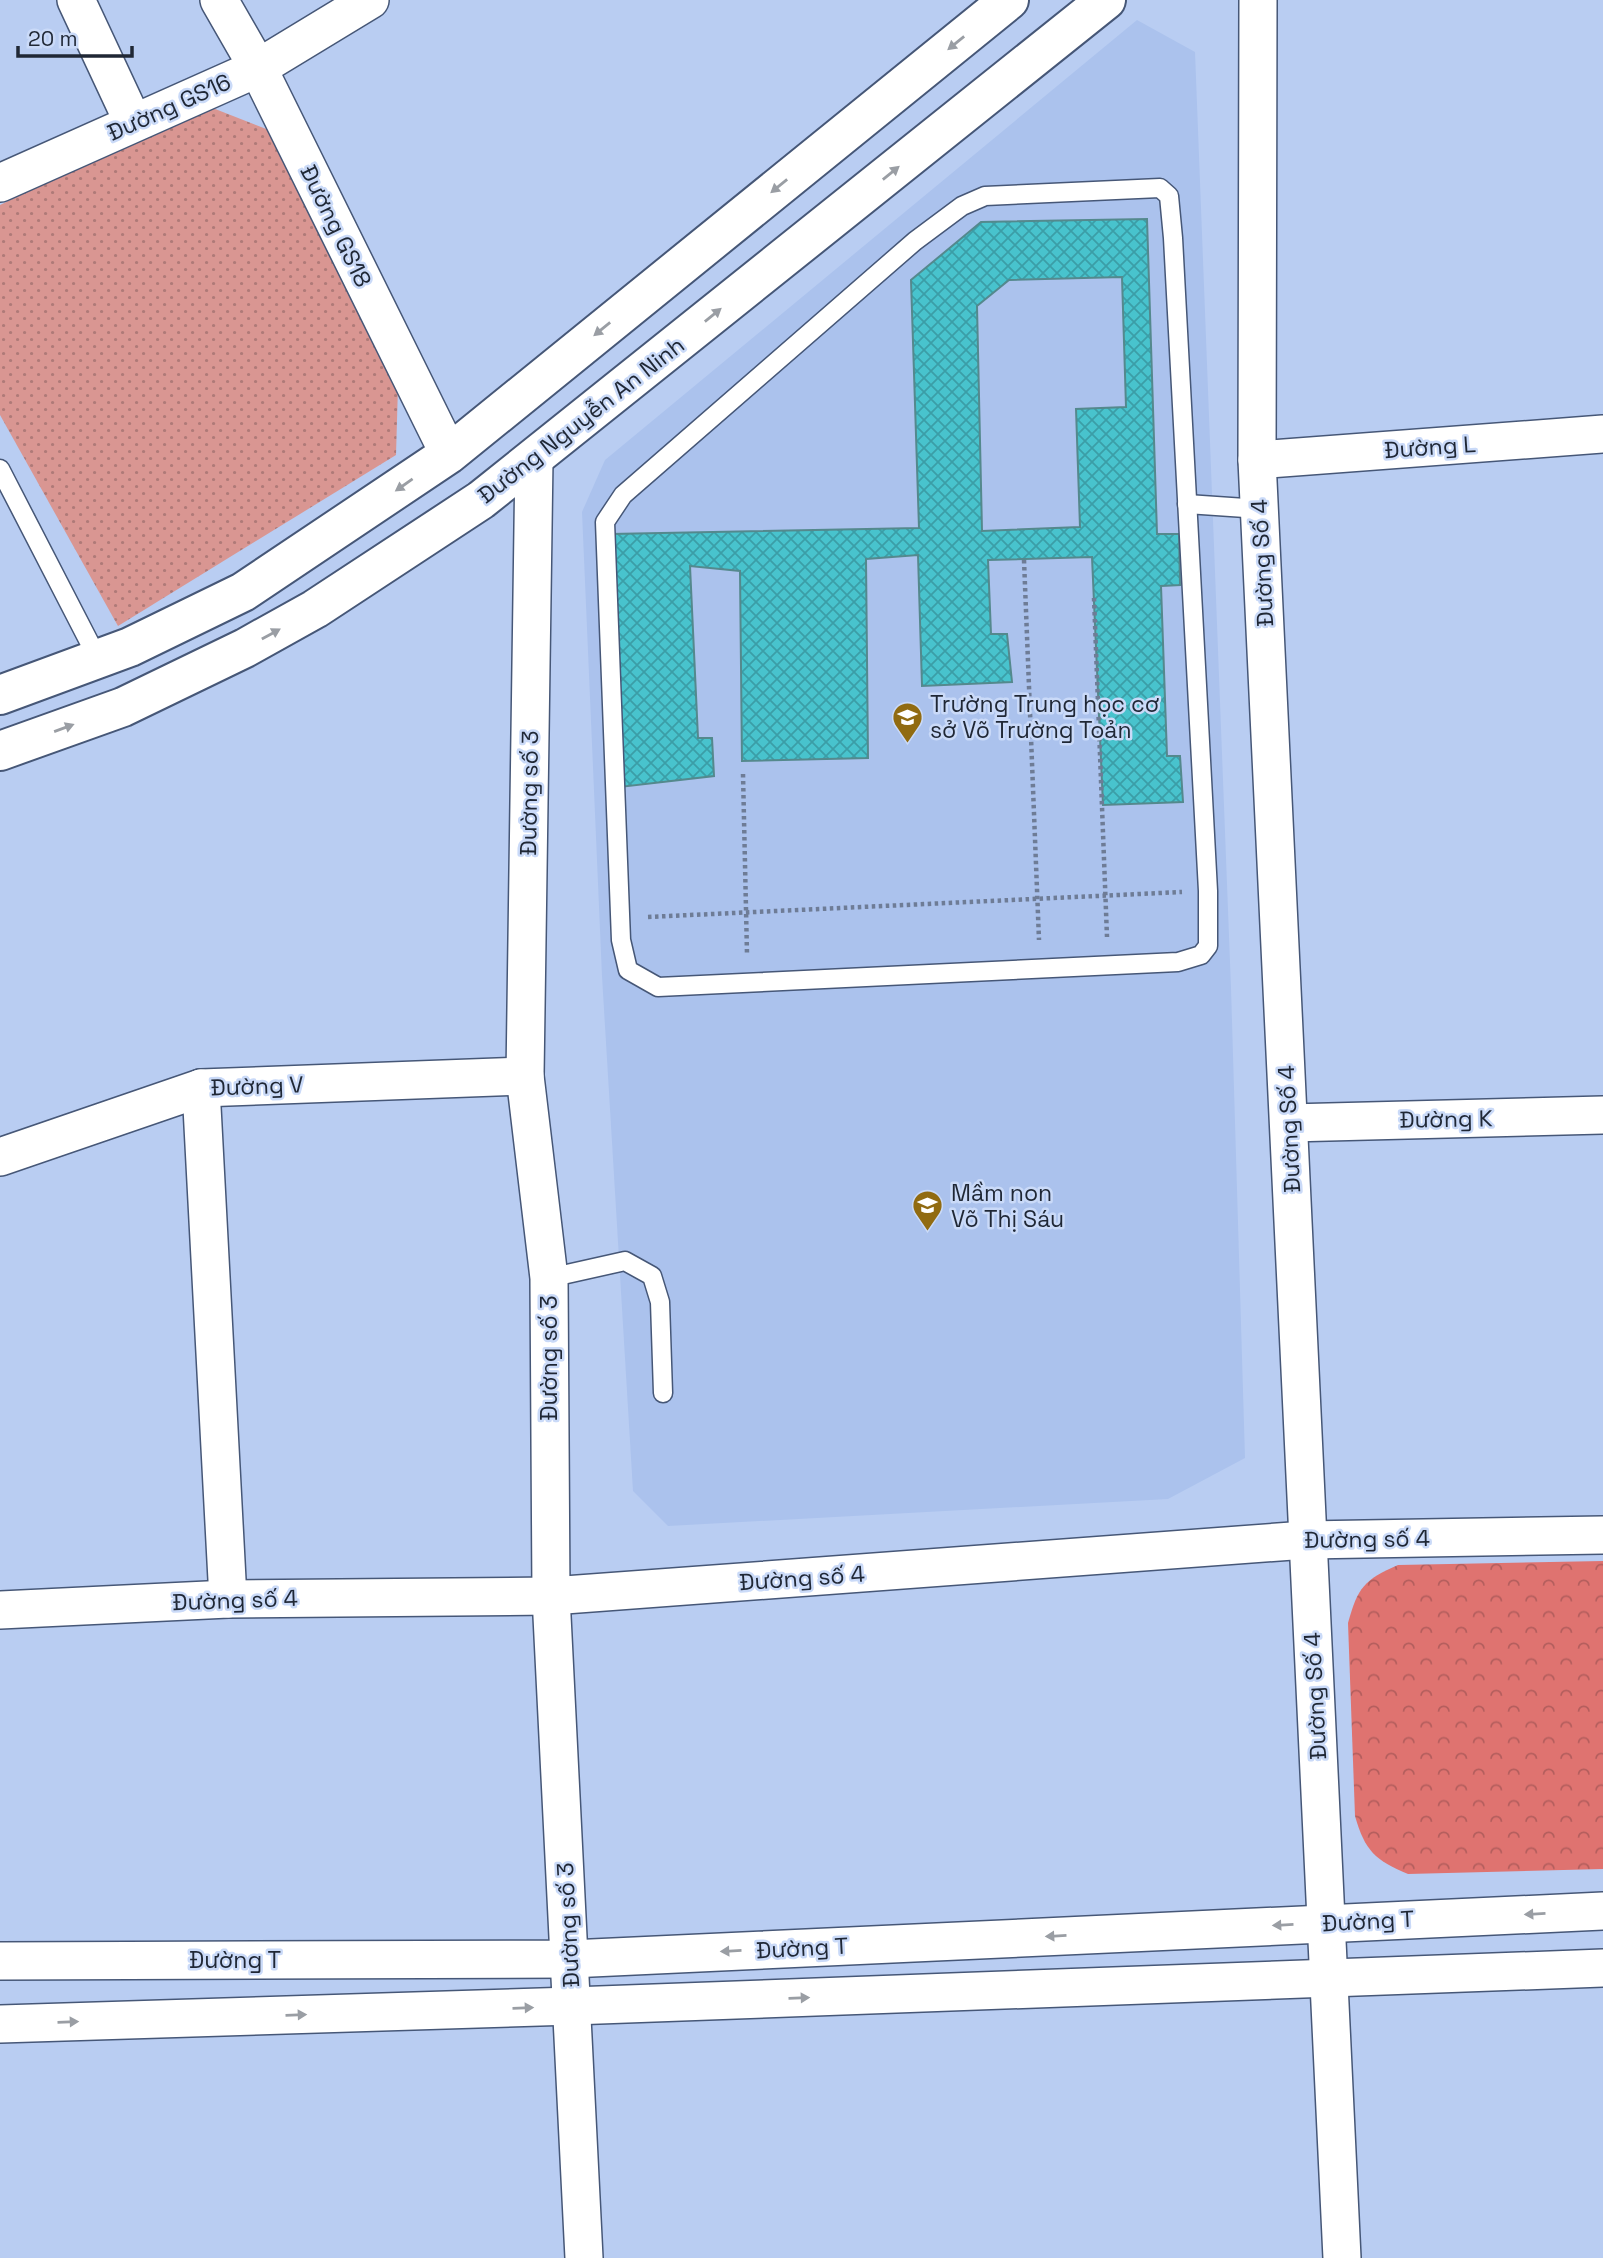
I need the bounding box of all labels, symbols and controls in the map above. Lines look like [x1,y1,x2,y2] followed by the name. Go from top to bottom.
[18,14,131,58] scale bar
[28,25,78,52] text: 20 m
[947,35,964,50] one-way arrow
[103,66,235,148] street label: Đường GS16
[294,160,378,292] street label: Đường GS18
[882,166,899,181] one-way arrow
[770,178,787,193] one-way arrow
[704,308,722,323] one-way arrow
[593,321,610,336] one-way arrow
[472,330,690,510] street label: Đường Nguyễn An Ninh
[1383,429,1477,465] street label: Đường L
[395,478,413,492] one-way arrow
[1244,498,1280,628] street label: Đường Số 4
[261,628,280,640] one-way arrow
[930,689,1159,745] place label: Trường Trung học cơ sở Võ Trường Toản
[890,700,924,744] school or university icon: Trường Trung học cơ sở Võ Trường Toản
[54,723,75,734] one-way arrow
[513,730,545,856] street label: Đường số 3
[1271,1064,1307,1194] street label: Đường Số 4
[210,1069,304,1103] street label: Đường V
[1399,1103,1493,1135] street label: Đường K
[951,1178,1064,1234] place label: Mầm non Võ Thị Sáu
[911,1189,945,1233] school or university icon: Mầm non Võ Thị Sáu
[534,1295,564,1421] street label: Đường số 3
[1304,1523,1430,1555] street label: Đường số 4
[738,1559,866,1597] street label: Đường số 4
[172,1583,298,1617] street label: Đường số 4
[1297,1631,1333,1761] street label: Đường Số 4
[550,1862,586,1988] street label: Đường số 3
[1321,1904,1415,1938] street label: Đường T
[1524,1908,1546,1919] one-way arrow
[1272,1920,1294,1931] one-way arrow
[755,1931,849,1965] street label: Đường T
[1045,1931,1067,1942] one-way arrow
[189,1945,281,1975] street label: Đường T
[719,1946,741,1957] one-way arrow
[789,1992,811,2003] one-way arrow
[512,2002,534,2013] one-way arrow
[285,2009,307,2020] one-way arrow
[57,2016,79,2027] one-way arrow

